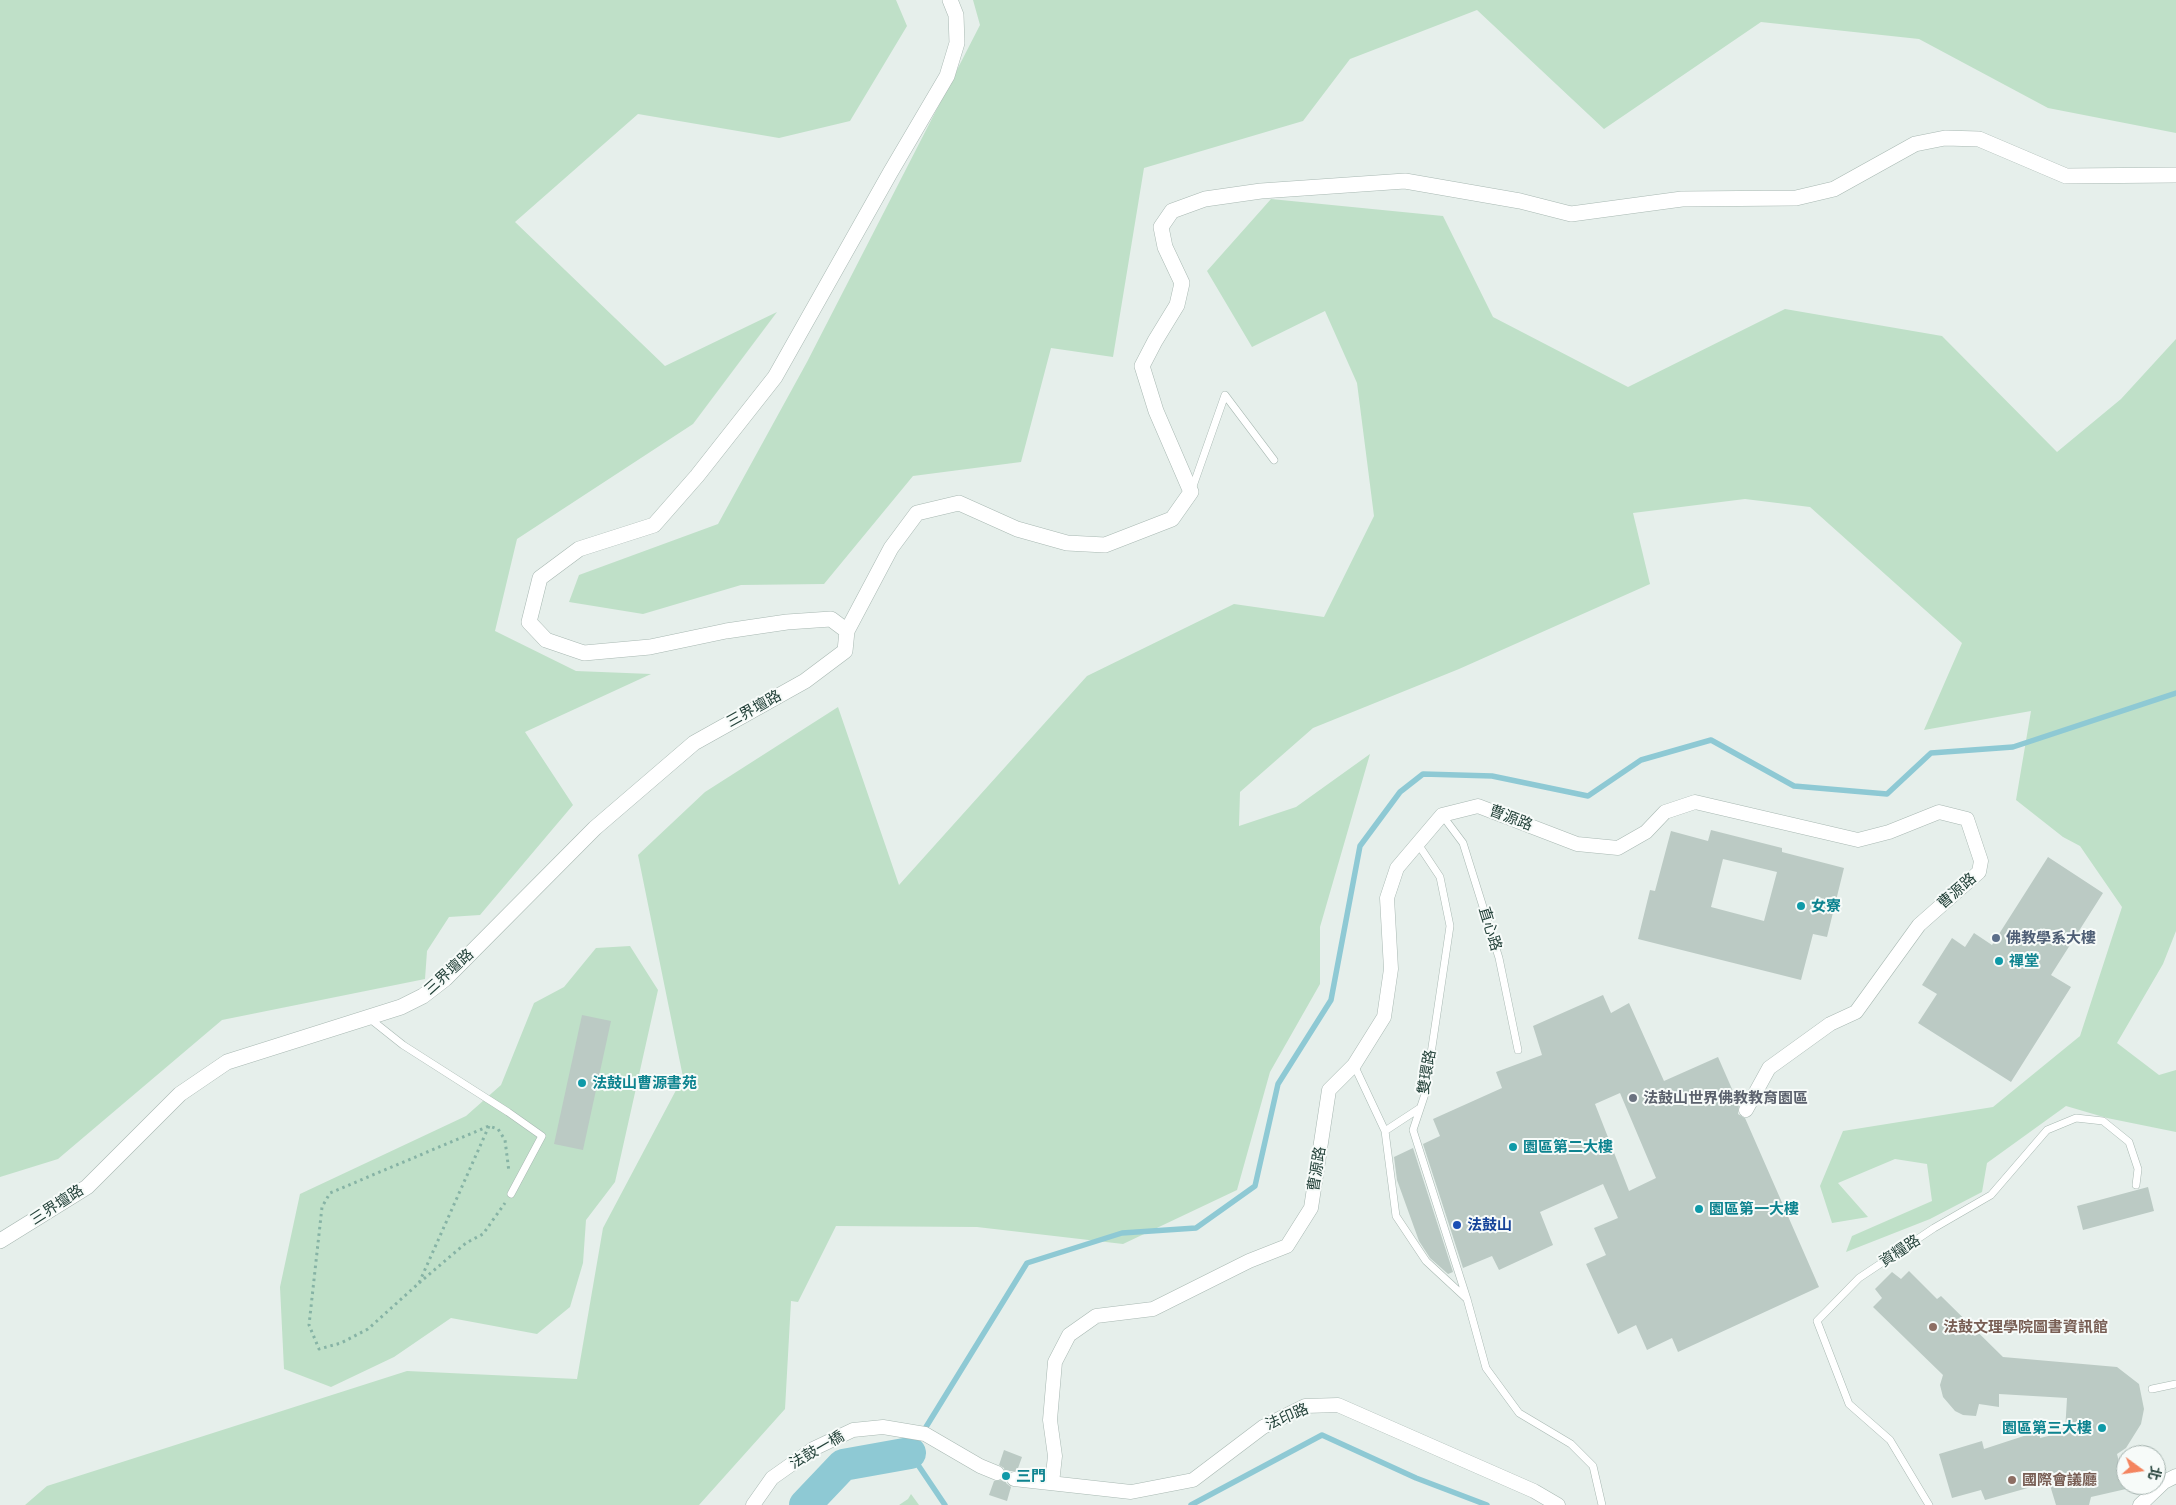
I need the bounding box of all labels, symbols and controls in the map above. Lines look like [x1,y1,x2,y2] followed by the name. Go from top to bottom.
[723,687,785,731] street label: 三界壇路
[1487,802,1535,834] street label: 曹源路
[1934,869,1980,913] street label: 曹源路
[1811,897,1841,915] place label: 女寮
[1795,900,1807,912] marker: 女寮
[1475,905,1505,953] street label: 直心路
[2006,929,2096,947] place label: 佛教學系大樓
[1990,932,2002,944] marker: 佛教學系大樓
[421,945,477,999] street label: 三界壇路
[2009,952,2039,970] place label: 禪堂
[1993,955,2005,967] marker: 禪堂
[1414,1048,1440,1096] street label: 雙環路
[592,1074,697,1092] place label: 法鼓山曹源書苑
[576,1077,588,1089] marker: 法鼓山曹源書苑
[1643,1089,1808,1107] place label: 法鼓山世界佛教教育園區
[1627,1092,1639,1104] marker: 法鼓山世界佛教教育園區
[1523,1138,1613,1156] place label: 園區第二大樓
[1507,1141,1519,1153] marker: 園區第二大樓
[1305,1145,1329,1193] street label: 曹源路
[27,1181,87,1229] street label: 三界壇路
[1709,1200,1799,1218] place label: 園區第一大樓
[1693,1203,1705,1215] marker: 園區第一大樓
[1467,1216,1512,1234] place label: 法鼓山
[1451,1219,1463,1231] marker: 法鼓山
[1876,1231,1924,1271] street label: 資糧路
[1943,1318,2108,1336] place label: 法鼓文理學院圖書資訊館
[1927,1321,1939,1333] marker: 法鼓文理學院圖書資訊館
[1263,1400,1311,1434] street label: 法印路
[2002,1419,2092,1437] place label: 園區第三大樓
[2096,1422,2108,1434] marker: 園區第三大樓
[787,1427,847,1473] street label: 法鼓一橋
[2116,1445,2166,1495] north arrow
[2145,1465,2164,1482] text: 北
[1016,1467,1046,1485] place label: 三門
[1000,1470,1012,1482] marker: 三門
[2022,1471,2097,1489] place label: 國際會議廳
[2006,1474,2018,1486] marker: 國際會議廳

